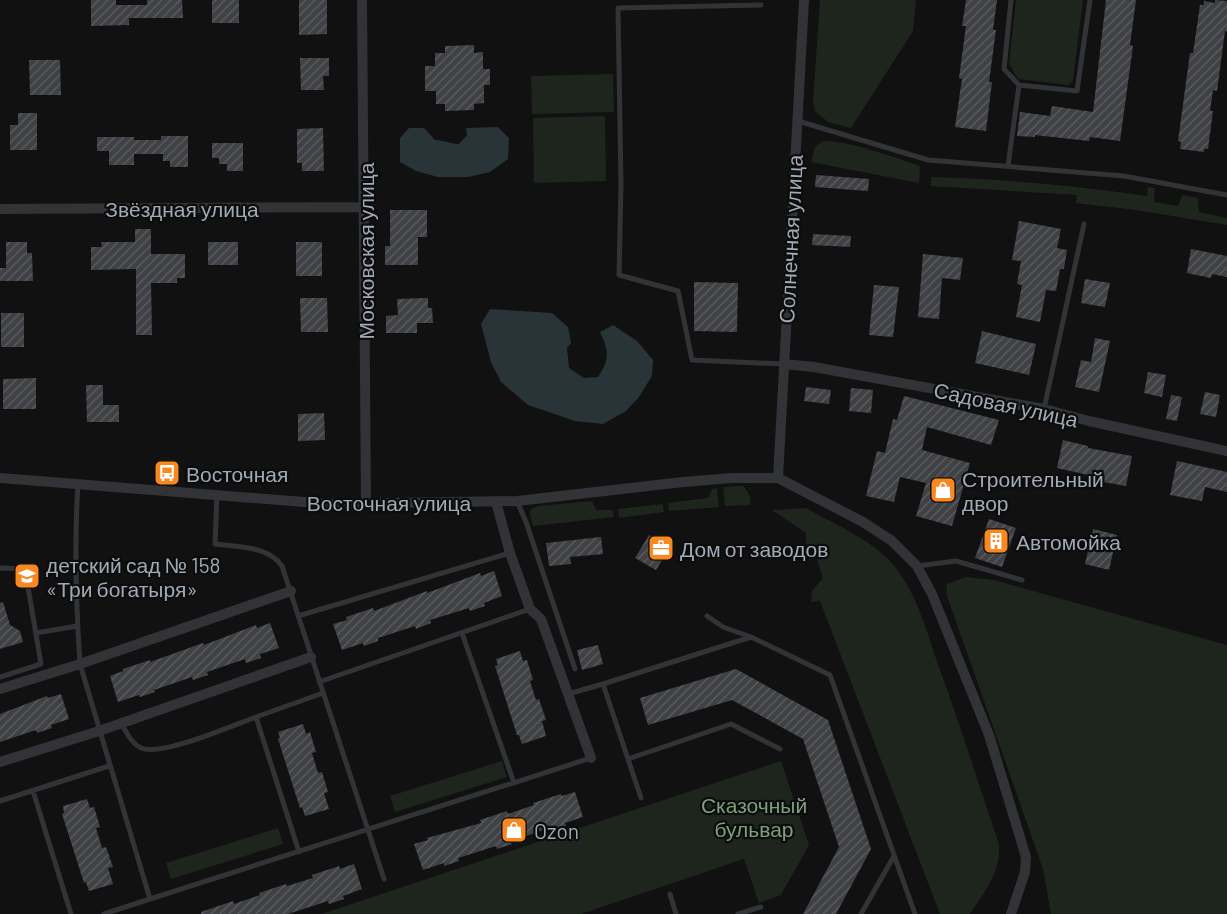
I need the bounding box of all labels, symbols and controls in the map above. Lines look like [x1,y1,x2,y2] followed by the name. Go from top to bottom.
[773,154,807,324] street label: Солнечная улица
[353,162,378,340] street label: Московская улица
[105,196,259,221] street label: Звёздная улица
[932,376,1081,432] street label: Садовая улица
[152,458,182,488] bus stop icon: Восточная
[186,461,288,486] place label: Восточная
[962,466,1104,515] place label: Строительный двор
[928,475,958,505] shop icon: Строительный двор
[307,490,471,515] street label: Восточная улица
[981,526,1011,556] building icon: Автомойка
[1016,529,1121,554] place label: Автомойка
[646,533,676,563] office icon: Дом от заводов
[680,536,828,561] place label: Дом от заводов
[46,552,220,601] place label: детский сад № 158 «Три богатыря»
[12,561,42,591] school or university icon: детский сад № 158 «Три богатыря»
[701,792,807,841] park label: Сказочный бульвар
[499,815,529,845] shop icon: Ozon
[534,818,579,843] place label: Ozon

